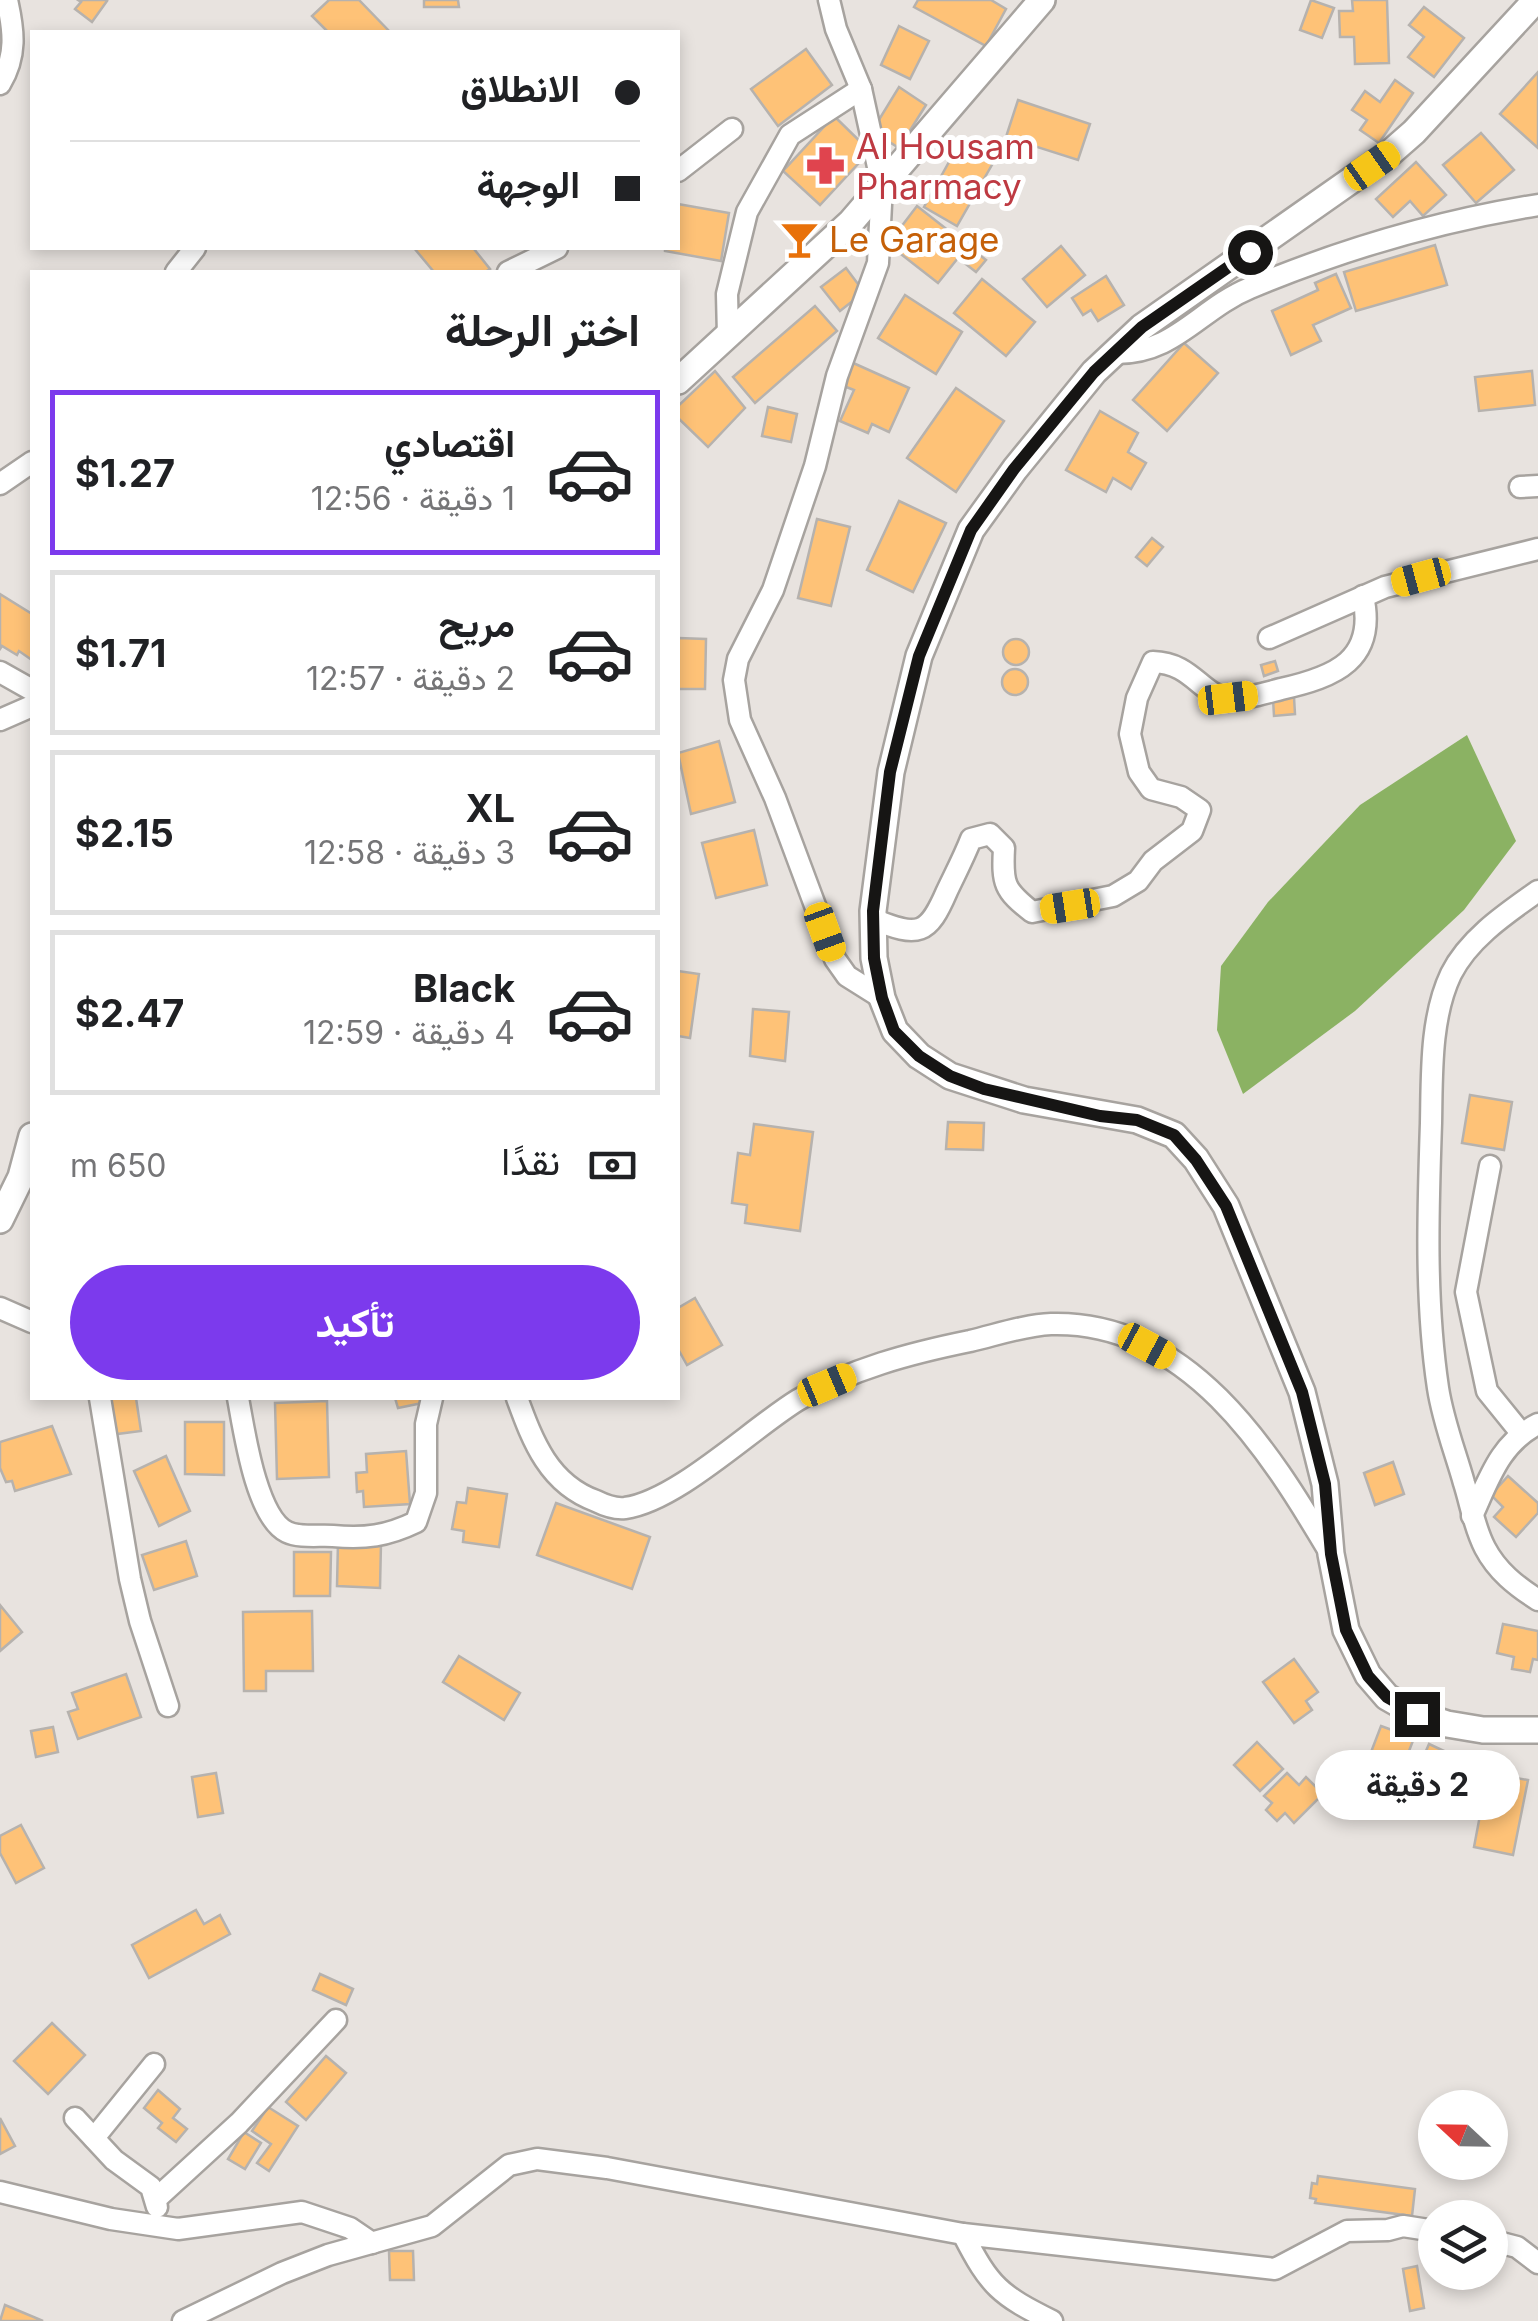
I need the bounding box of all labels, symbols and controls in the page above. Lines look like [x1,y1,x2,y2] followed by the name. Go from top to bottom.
[461,65,580,111] text: الانطلاق
[856,125,1035,207] place label: Al Housam Pharmacy
[1339,137,1405,195] car
[805,145,847,187] pharmacy icon: Al Housam Pharmacy
[477,161,580,207] text: الوجهة
[778,218,820,260] bar icon: Le Garage
[829,218,1000,260] place label: Le Garage
[1228,230,1273,275] route start
[445,302,640,357] text: اختر الرحلة
[384,420,515,466] text: اقتصادي
[545,428,635,518] icon: car
[75,450,175,496] text: $1.27
[311,479,515,518] text: 1 دقيقة · 12:56
[1388,555,1454,599] car
[439,600,515,646] text: مريح
[545,608,635,698] icon: car
[75,630,166,676] text: $1.71
[306,659,515,698] text: 2 دقيقة · 12:57
[1196,679,1260,717] car
[465,785,515,831] text: XL
[545,788,635,878] icon: car
[75,810,174,856] text: $2.15
[304,833,515,872] text: 3 دقيقة · 12:58
[1038,886,1102,926] car
[801,899,849,965] car
[413,965,515,1011] text: Black
[545,968,635,1058] icon: car
[75,990,184,1036] text: $2.47
[303,1013,515,1052] text: 4 دقيقة · 12:59
[501,1138,560,1184] text: نقدًا
[585,1138,640,1193] icon: cash
[70,1146,167,1185] text: 650 m
[70,1265,640,1380] button: تأكيد
[1113,1319,1181,1373] car
[794,1359,860,1411] car
[1395,1692,1440,1737] route end
[1314,1749,1520,1819] callout: 2 دقيقة
[1366,1765,1469,1804] text: 2 دقيقة
[1418,2090,1508,2180] north arrow
[1418,2090,1508,2290] map controls
[1418,2200,1508,2290] button: layers

